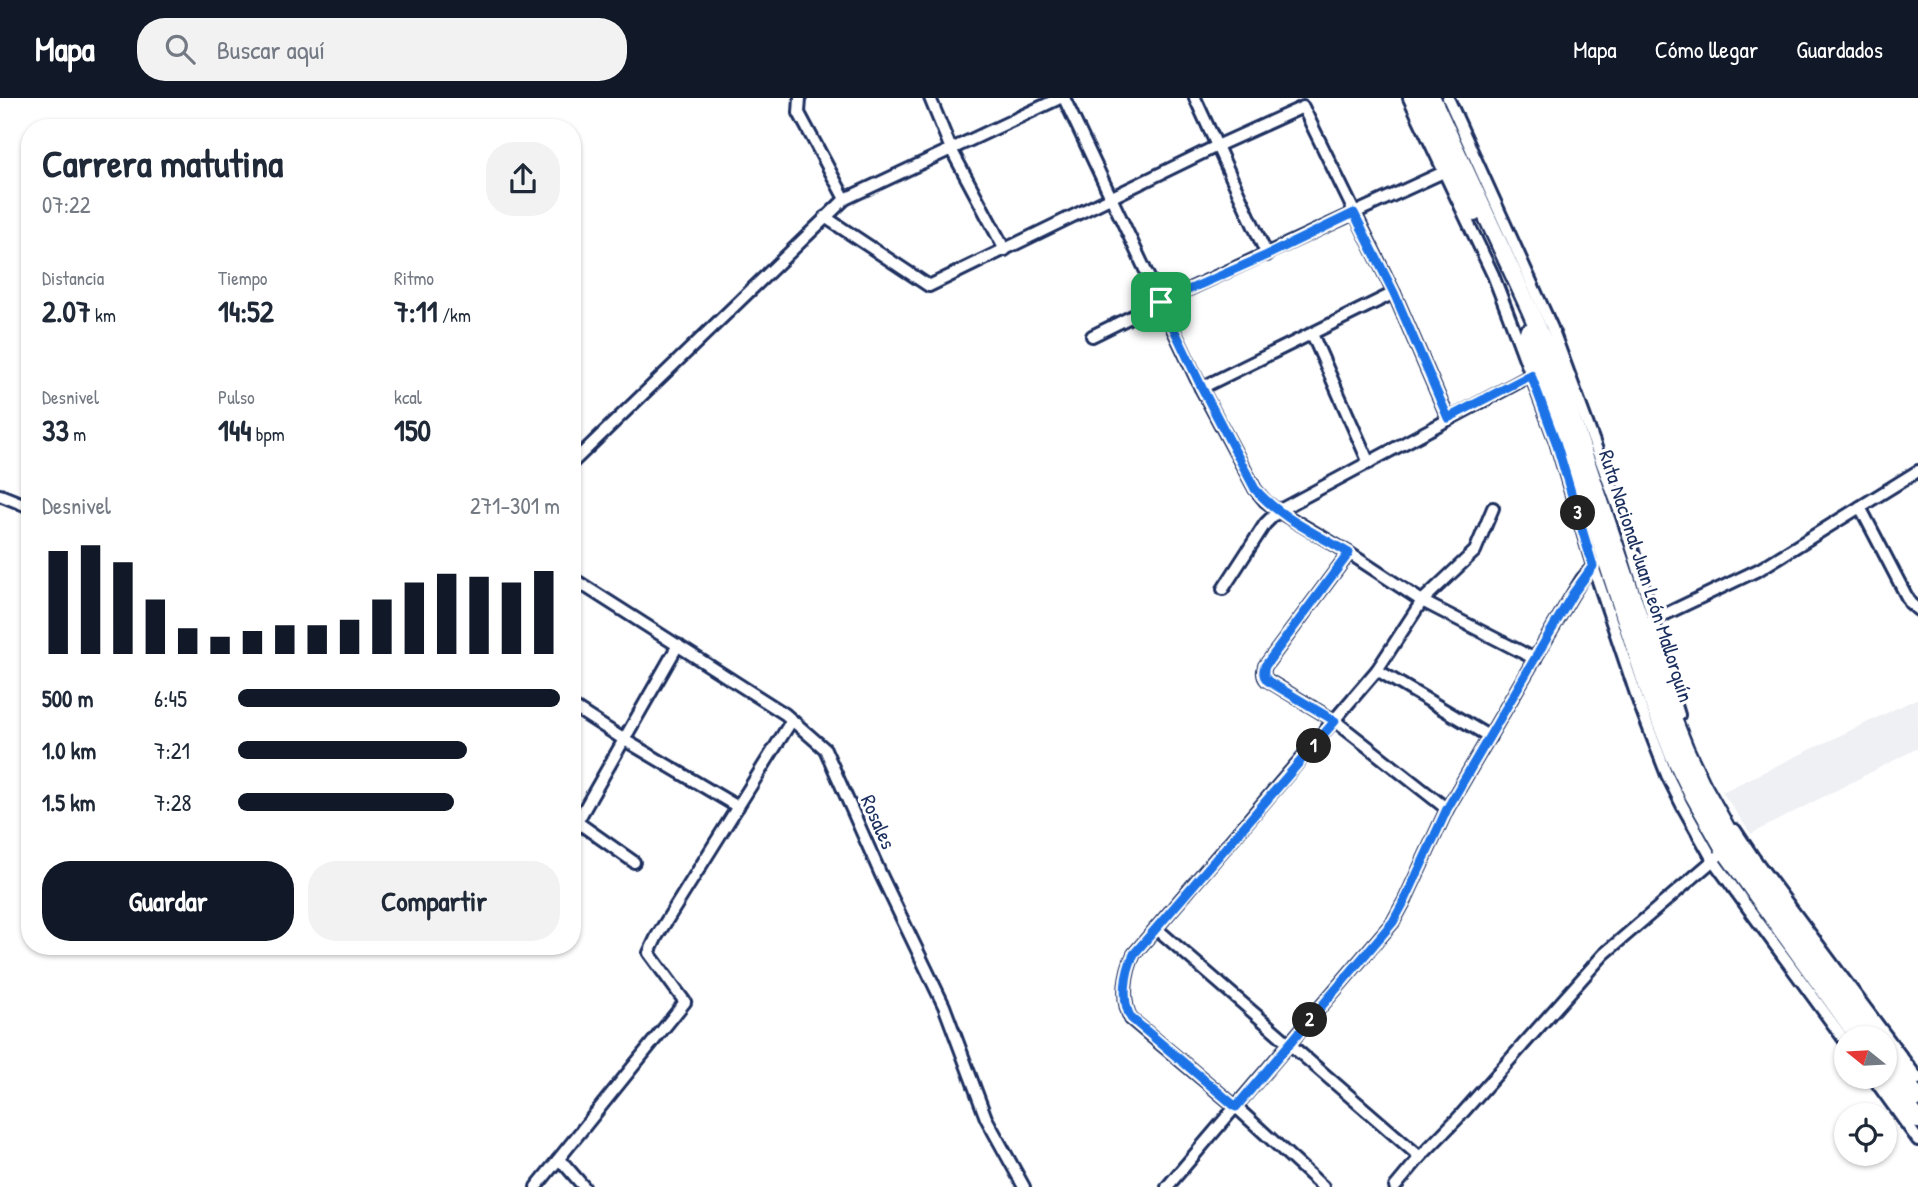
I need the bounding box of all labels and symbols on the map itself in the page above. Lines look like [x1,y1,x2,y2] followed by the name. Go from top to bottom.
[1131,272,1191,332] pin
[1592,446,1701,706] street label: Ruta Nacional Juan León Mallorquín
[1560,496,1596,530] pin: 3
[1296,728,1332,764] pin: 1
[854,790,903,853] street label: Rosales
[1292,1002,1328,1038] pin: 2
[1834,1026,1897,1088] north arrow

